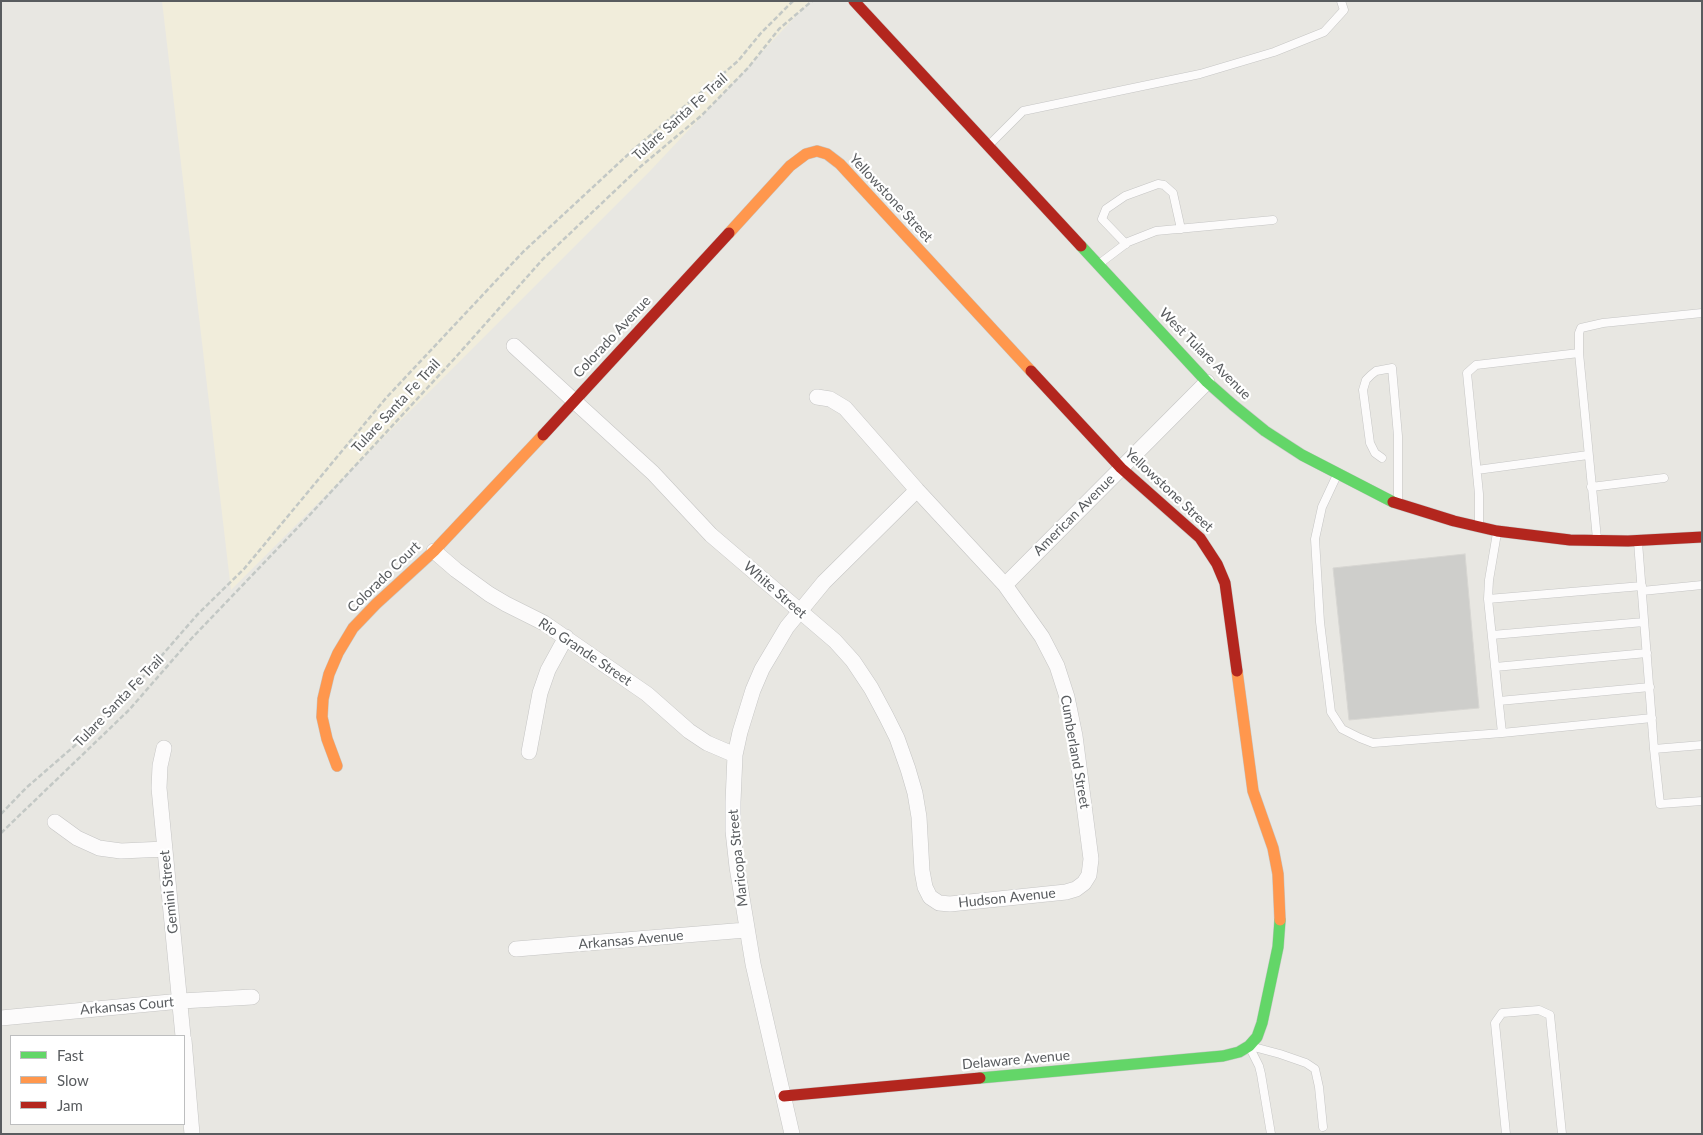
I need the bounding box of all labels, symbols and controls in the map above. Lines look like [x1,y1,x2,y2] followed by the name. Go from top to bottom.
[629,70,731,164] street label: Tulare Santa Fe Trail
[846,150,936,246] street label: Yellowstone Street
[570,292,654,382] street label: Colorado Avenue
[1156,305,1254,403] street label: West Tulare Avenue
[348,356,444,456] street label: Tulare Santa Fe Trail
[1121,445,1217,535] street label: Yellowstone Street
[1030,471,1118,559] street label: American Avenue
[344,538,424,616] street label: Colorado Court
[740,558,810,622] street label: White Street
[535,615,635,689] street label: Rio Grande Street
[71,651,167,751] street label: Tulare Santa Fe Trail
[1057,694,1093,810] street label: Cumberland Street
[725,808,751,908] street label: Maricopa Street
[156,849,182,935] street label: Gemini Street
[957,885,1057,911] street label: Hudson Avenue
[578,927,684,953] street label: Arkansas Avenue
[79,994,175,1018] street label: Arkansas Court
[10,1035,185,1125] legend
[57,1046,84,1064] text: Fast
[961,1047,1071,1073] street label: Delaware Avenue
[57,1071,89,1089] text: Slow
[57,1096,83,1114] text: Jam

